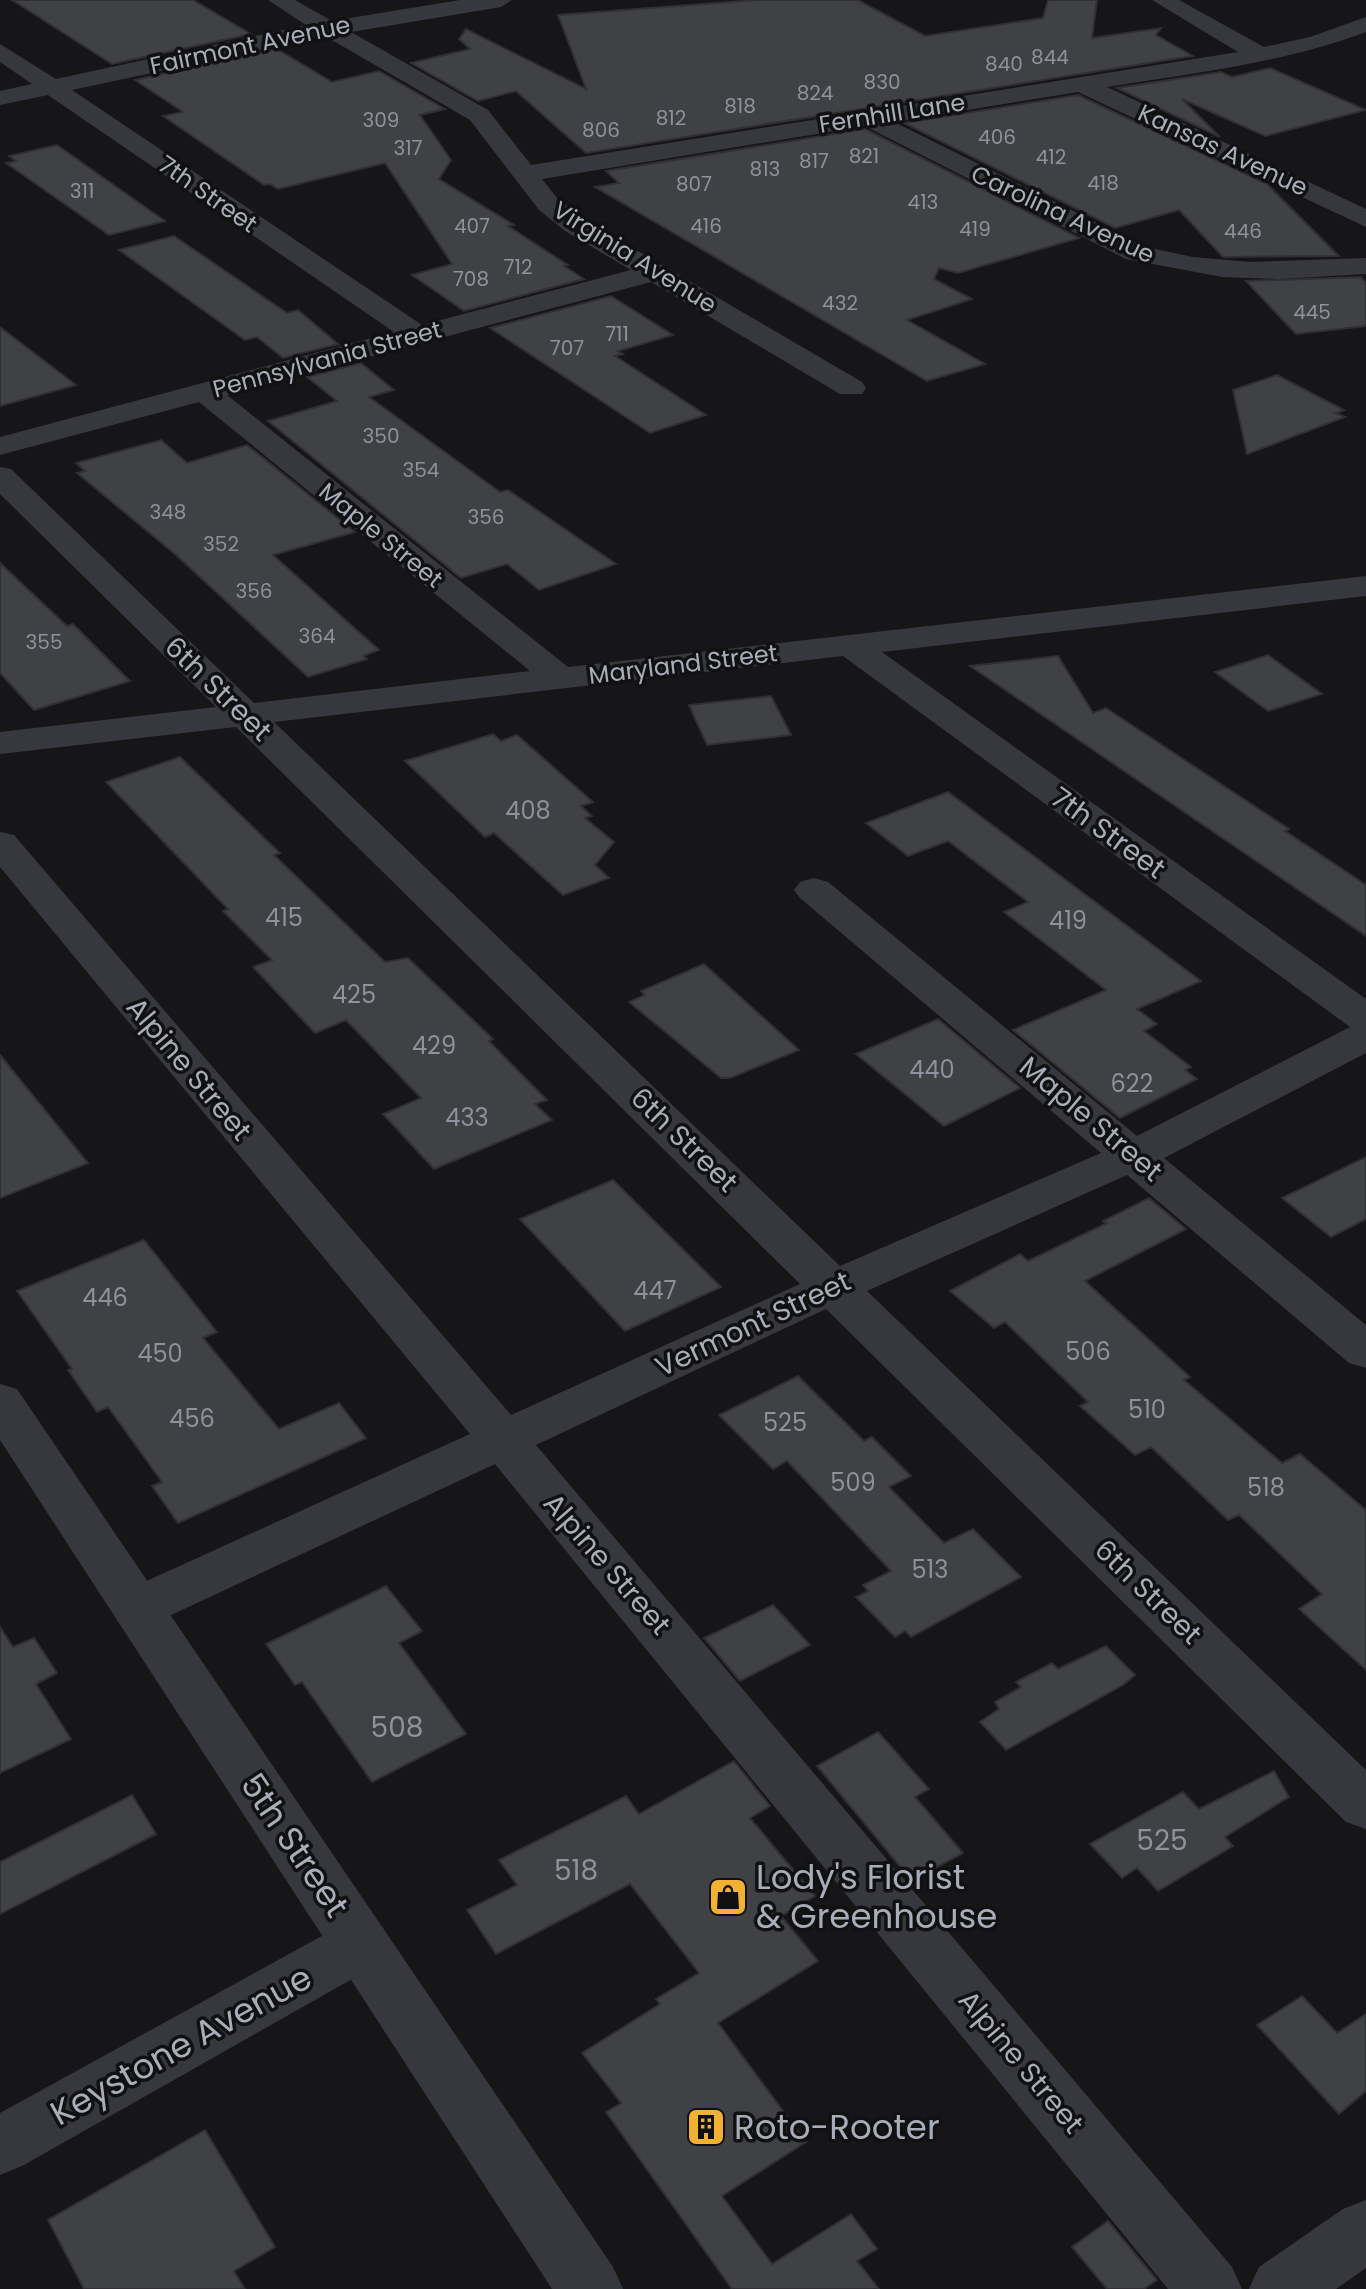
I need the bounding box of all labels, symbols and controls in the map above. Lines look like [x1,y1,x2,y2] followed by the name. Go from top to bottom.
[147,8,353,82] street label: Fairmont Avenue
[1031,43,1069,71] house number: 844
[985,50,1023,78] house number: 840
[864,68,900,96] house number: 830
[797,79,833,107] house number: 824
[817,85,967,141] street label: Fernhill Lane
[724,92,756,120] house number: 818
[1133,96,1313,204] street label: Kansas Avenue
[656,104,686,132] house number: 812
[363,106,399,134] house number: 309
[582,116,620,144] house number: 806
[978,123,1016,151] house number: 406
[393,134,423,162] house number: 317
[849,142,879,170] house number: 821
[1036,143,1066,171] house number: 412
[799,147,829,175] house number: 817
[152,148,264,240] street label: 7th Street
[750,155,780,183] house number: 813
[966,157,1160,271] street label: Carolina Avenue
[1087,169,1119,197] house number: 418
[676,170,712,198] house number: 807
[70,177,94,205] house number: 311
[908,188,938,216] house number: 413
[547,193,723,321] street label: Virginia Avenue
[454,212,490,240] house number: 407
[690,212,722,240] house number: 416
[959,215,991,243] house number: 419
[1224,217,1262,245] house number: 446
[504,253,532,281] house number: 712
[453,265,489,293] house number: 708
[822,289,858,317] house number: 432
[1293,298,1331,326] house number: 445
[209,313,445,405] street label: Pennsylvania Street
[605,320,629,348] house number: 711
[550,334,584,362] house number: 707
[363,422,399,450] house number: 350
[403,456,439,484] house number: 354
[312,475,450,595] street label: Maple Street
[150,498,186,526] house number: 348
[467,503,505,531] house number: 356
[203,530,239,558] house number: 352
[235,577,273,605] house number: 356
[298,622,336,650] house number: 364
[26,628,62,656] house number: 355
[156,628,280,750] street label: 6th Street
[587,636,779,692] street label: Maryland Street
[1043,778,1173,888] street label: 7th Street
[505,794,551,827] house number: 408
[265,901,303,934] house number: 415
[1049,904,1087,937] house number: 419
[332,978,376,1011] house number: 425
[117,989,261,1149] street label: Alpine Street
[412,1029,456,1062] house number: 429
[1011,1048,1171,1190] street label: Maple Street
[909,1053,955,1086] house number: 440
[1111,1067,1153,1100] house number: 622
[622,1079,746,1201] street label: 6th Street
[445,1101,489,1134] house number: 433
[649,1262,857,1386] street label: Vermont Street
[633,1274,677,1307] house number: 447
[82,1281,128,1314] house number: 446
[1065,1335,1111,1368] house number: 506
[137,1337,183,1370] house number: 450
[1128,1393,1166,1426] house number: 510
[169,1402,215,1435] house number: 456
[763,1406,807,1439] house number: 525
[830,1466,876,1499] house number: 509
[1247,1471,1285,1504] house number: 518
[534,1485,680,1643] street label: Alpine Street
[1086,1531,1210,1653] street label: 6th Street
[912,1553,948,1586] house number: 513
[371,1708,423,1747] house number: 508
[229,1764,361,1926] street label: 5th Street
[1136,1821,1188,1860] house number: 525
[554,1851,598,1890] house number: 518
[756,1853,997,1940] place label: Lody's Florist & Greenhouse
[707,1876,749,1918] shop icon: Lody's Florist & Greenhouse
[42,1953,320,2137] street label: Keystone Avenue
[949,1982,1093,2142] street label: Alpine Street
[734,2103,940,2151] place label: Roto-Rooter
[685,2106,727,2148] building icon: Roto-Rooter

